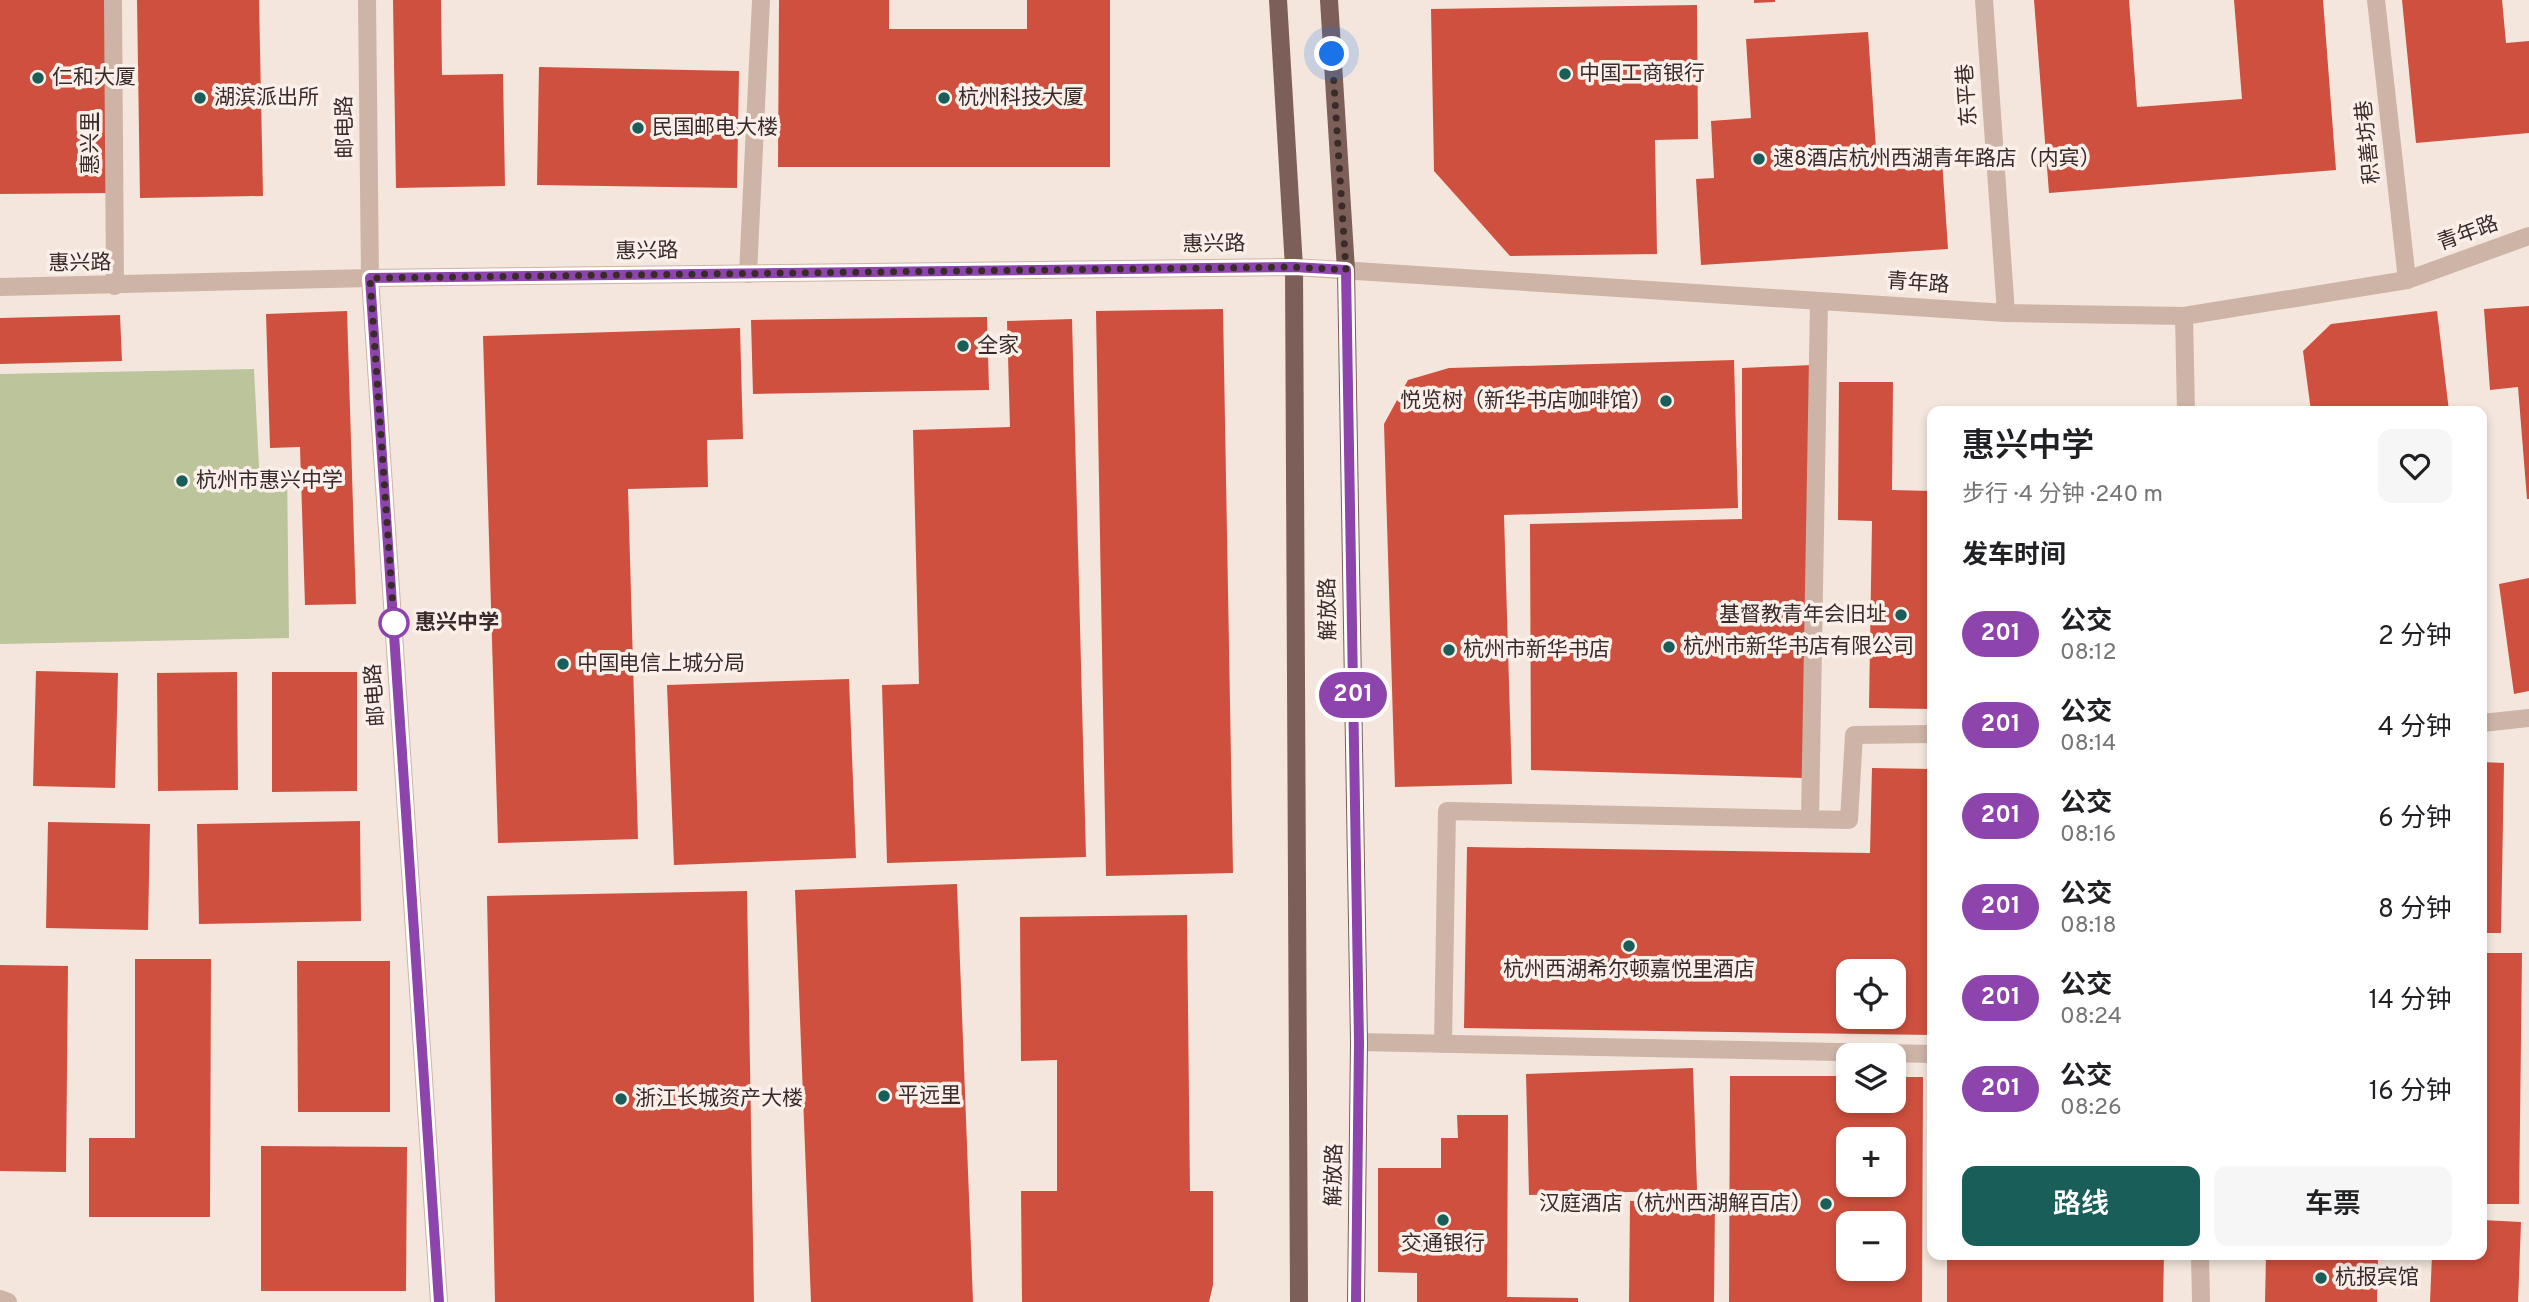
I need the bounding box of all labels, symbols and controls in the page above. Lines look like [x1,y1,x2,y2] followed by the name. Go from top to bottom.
[1314,36,1349,71] your location
[1579,61,1705,88] place label: 中国工商银行
[1952,63,1984,127] street label: 东平巷
[52,65,136,92] place label: 仁和大厦
[1557,66,1573,82] marker: 中国工商银行
[30,70,46,86] marker: 仁和大厦
[214,85,319,112] place label: 湖滨派出所
[958,85,1084,112] place label: 杭州科技大厦
[192,90,208,106] marker: 湖滨派出所
[936,90,952,106] marker: 杭州科技大厦
[332,95,360,159] street label: 邮电路
[2351,99,2387,185] street label: 积善坊巷
[78,112,105,175] street label: 惠兴里
[652,115,778,142] place label: 民国邮电大楼
[630,120,646,136] marker: 民国邮电大楼
[1773,146,2101,173] place label: 速8酒店杭州西湖青年路店（内宾）
[1751,151,1767,167] marker: 速8酒店杭州西湖青年路店（内宾）
[2434,211,2502,257] street label: 青年路
[1182,231,1246,259] street label: 惠兴路
[615,238,679,266] street label: 惠兴路
[48,250,112,278] street label: 惠兴路
[1886,268,1950,300] street label: 青年路
[977,333,1019,360] place label: 全家
[955,338,971,354] marker: 全家
[1400,388,1652,415] place label: 悦览树（新华书店咖啡馆）
[1658,393,1674,409] marker: 悦览树（新华书店咖啡馆）
[1962,427,2094,469] text: 惠兴中学
[2378,429,2452,503] button: heart
[196,468,343,495] place label: 杭州市惠兴中学
[174,473,190,489] marker: 杭州市惠兴中学
[1962,481,2163,510] text: 步行 · 4 分钟 · 240 m
[1962,540,2066,573] text: 发车时间
[1315,577,1343,641] street label: 解放路
[1719,602,1887,629] place label: 基督教青年会旧址
[2060,606,2112,639] text: 公交
[1893,607,1909,623] marker: 基督教青年会旧址
[379,608,409,638] marker: 惠兴中学
[415,610,499,637] place label: 惠兴中学
[1980,619,2021,649] text: 201
[2378,621,2452,654] text: 2 分钟
[1683,634,1914,661] place label: 杭州市新华书店有限公司
[1463,637,1610,664] place label: 杭州市新华书店
[1661,639,1677,655] marker: 杭州市新华书店有限公司
[2060,639,2117,668] text: 08:12
[1441,642,1457,658] marker: 杭州市新华书店
[577,651,745,678] place label: 中国电信上城分局
[555,656,571,672] marker: 中国电信上城分局
[360,663,392,727] street label: 邮电路
[1313,672,1393,718] line badge: 201
[1333,680,1373,710] text: 201
[2060,697,2112,730] text: 公交
[1980,710,2021,740] text: 201
[2378,712,2452,745] text: 4 分钟
[2060,730,2116,759] text: 08:14
[2060,788,2112,821] text: 公交
[1980,801,2021,831] text: 201
[2378,803,2452,836] text: 6 分钟
[2060,821,2116,850] text: 08:16
[2060,879,2112,912] text: 公交
[1980,892,2021,922] text: 201
[2378,894,2452,927] text: 8 分钟
[2060,912,2117,941] text: 08:18
[1621,938,1637,954] marker: 杭州西湖希尔顿嘉悦里酒店
[1503,957,1755,984] place label: 杭州西湖希尔顿嘉悦里酒店
[1836,959,1906,1281] map controls
[1836,959,1906,1029] button: locate
[2060,970,2112,1003] text: 公交
[1980,983,2021,1013] text: 201
[2369,985,2452,1018] text: 14 分钟
[2060,1003,2122,1032] text: 08:24
[1836,1043,1906,1113] button: layers
[2060,1061,2112,1094] text: 公交
[1980,1074,2021,1104] text: 201
[2369,1076,2452,1109] text: 16 分钟
[898,1083,961,1110] place label: 平远里
[635,1086,803,1113] place label: 浙江长城资产大楼
[876,1088,892,1104] marker: 平远里
[613,1091,629,1107] marker: 浙江长城资产大楼
[2060,1094,2122,1123] text: 08:26
[1836,1127,1906,1197] button: +
[1321,1143,1349,1207] street label: 解放路
[1962,1166,2200,1246] button: 路线
[2214,1166,2452,1246] button: 车票
[1539,1191,1812,1218] place label: 汉庭酒店（杭州西湖解百店）
[1818,1196,1834,1212] marker: 汉庭酒店（杭州西湖解百店）
[1836,1211,1906,1281] button: −
[1435,1212,1451,1228] marker: 交通银行
[1401,1231,1485,1258] place label: 交通银行
[2335,1265,2419,1292] place label: 杭报宾馆
[2313,1270,2329,1286] marker: 杭报宾馆

